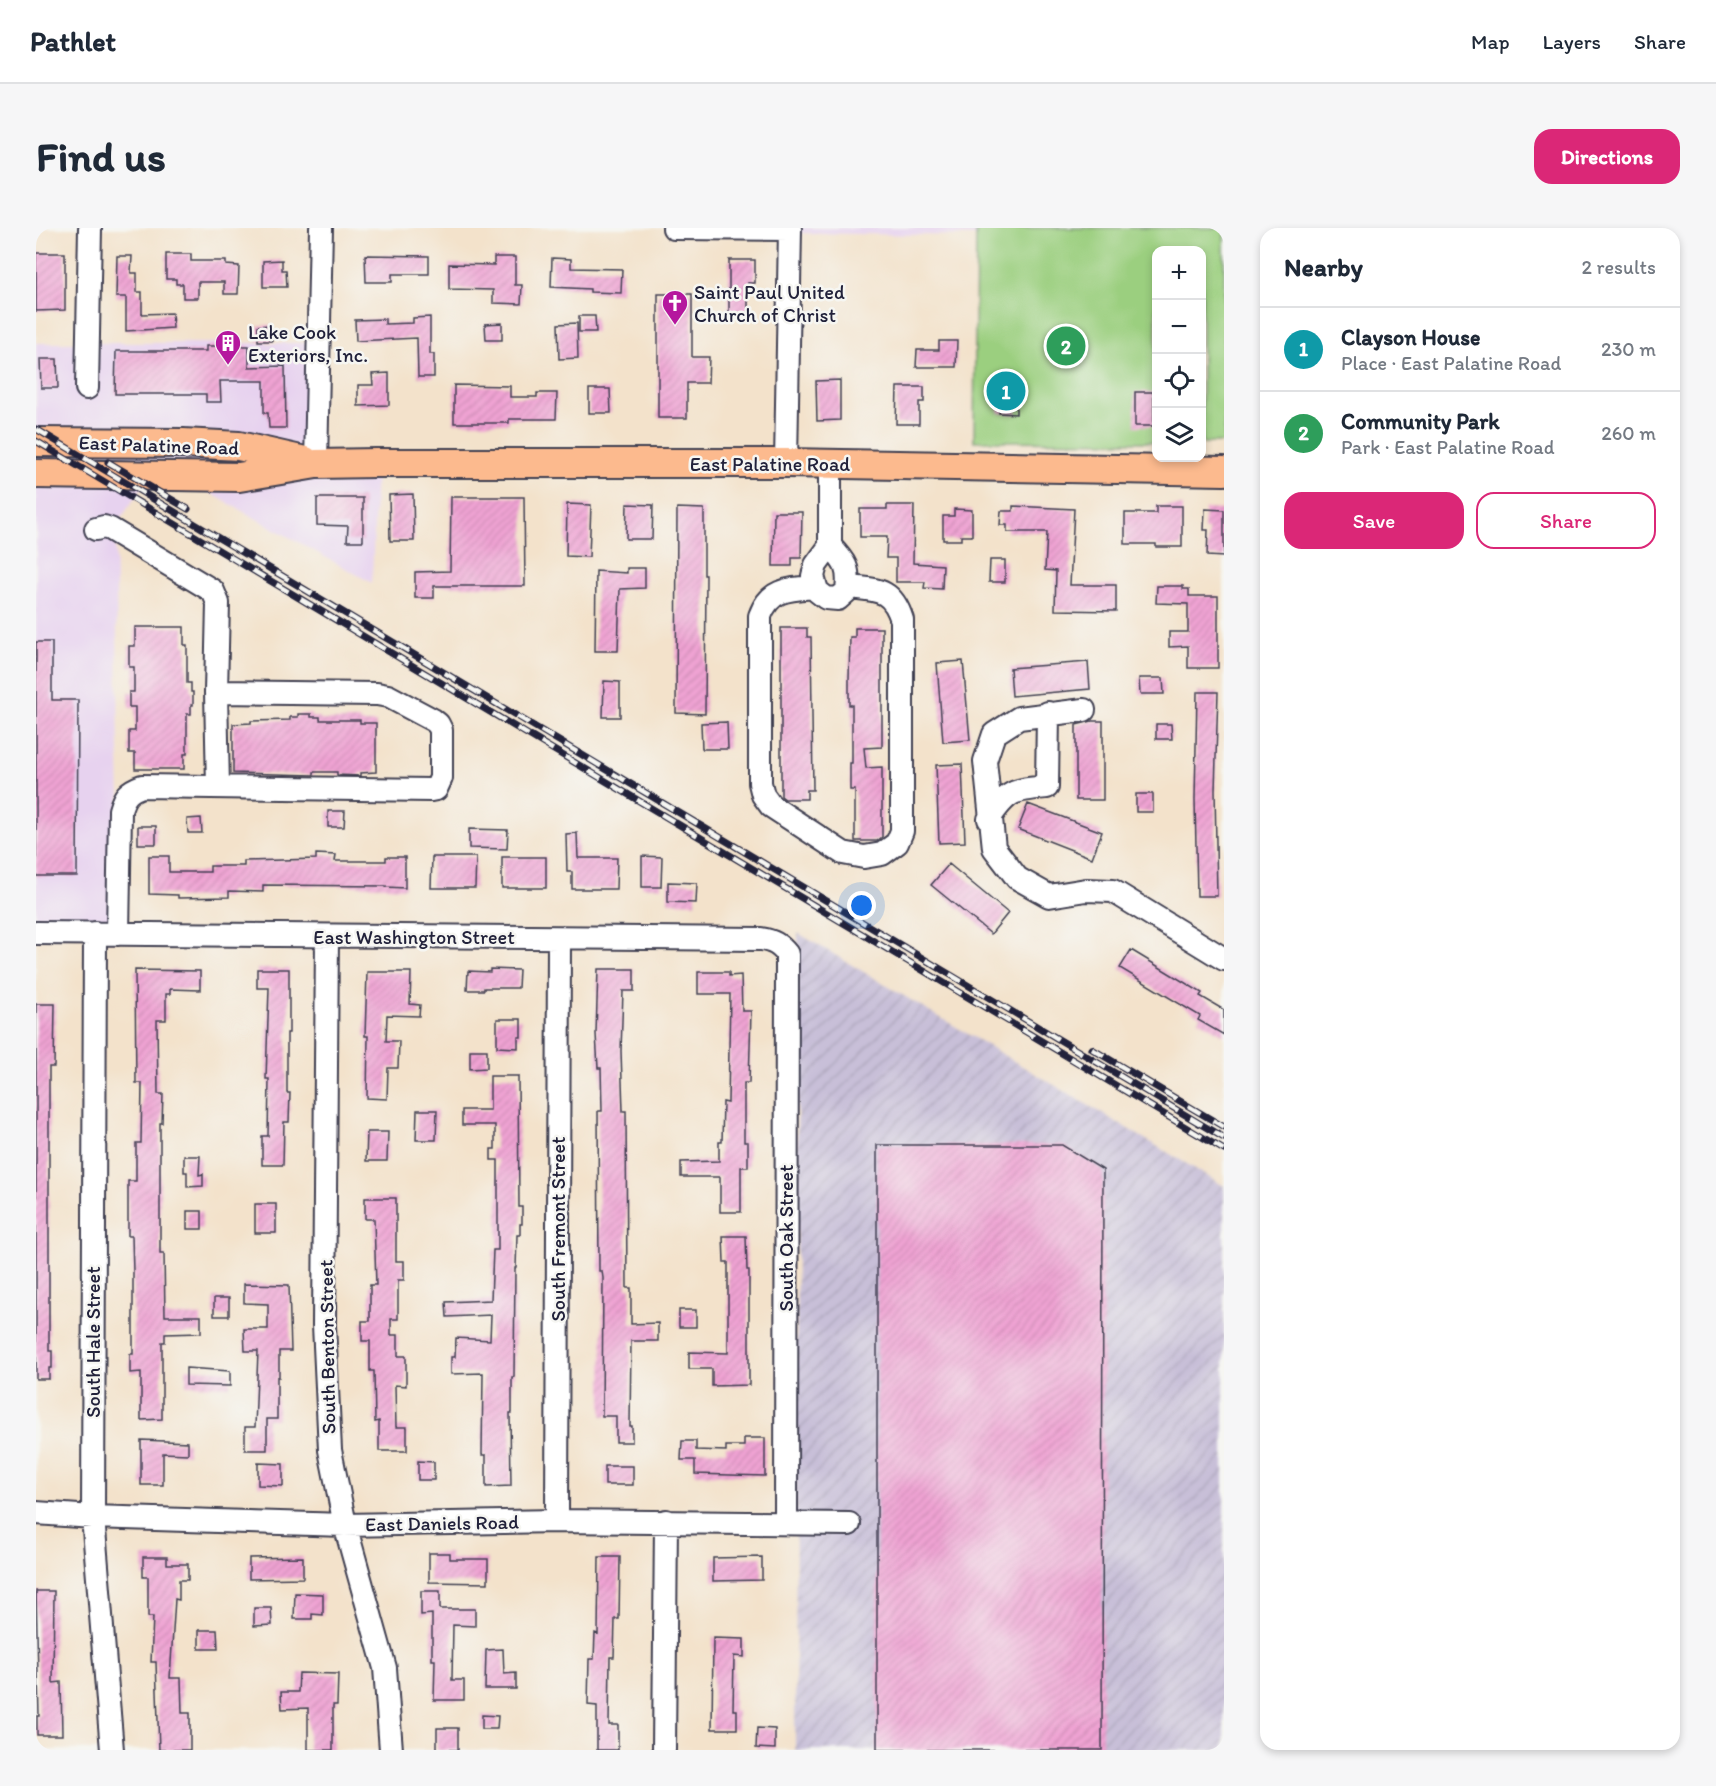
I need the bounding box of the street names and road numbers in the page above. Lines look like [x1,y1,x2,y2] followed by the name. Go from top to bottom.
[78,430,240,460] street label: East Palatine Road
[690,452,850,476] street label: East Palatine Road
[313,925,515,949] street label: East Washington Street
[546,1136,570,1322] street label: South Fremont Street
[774,1164,798,1312] street label: South Oak Street
[313,1259,341,1434] street label: South Benton Street
[81,1266,105,1418] street label: South Hale Street
[365,1510,519,1536] street label: East Daniels Road

